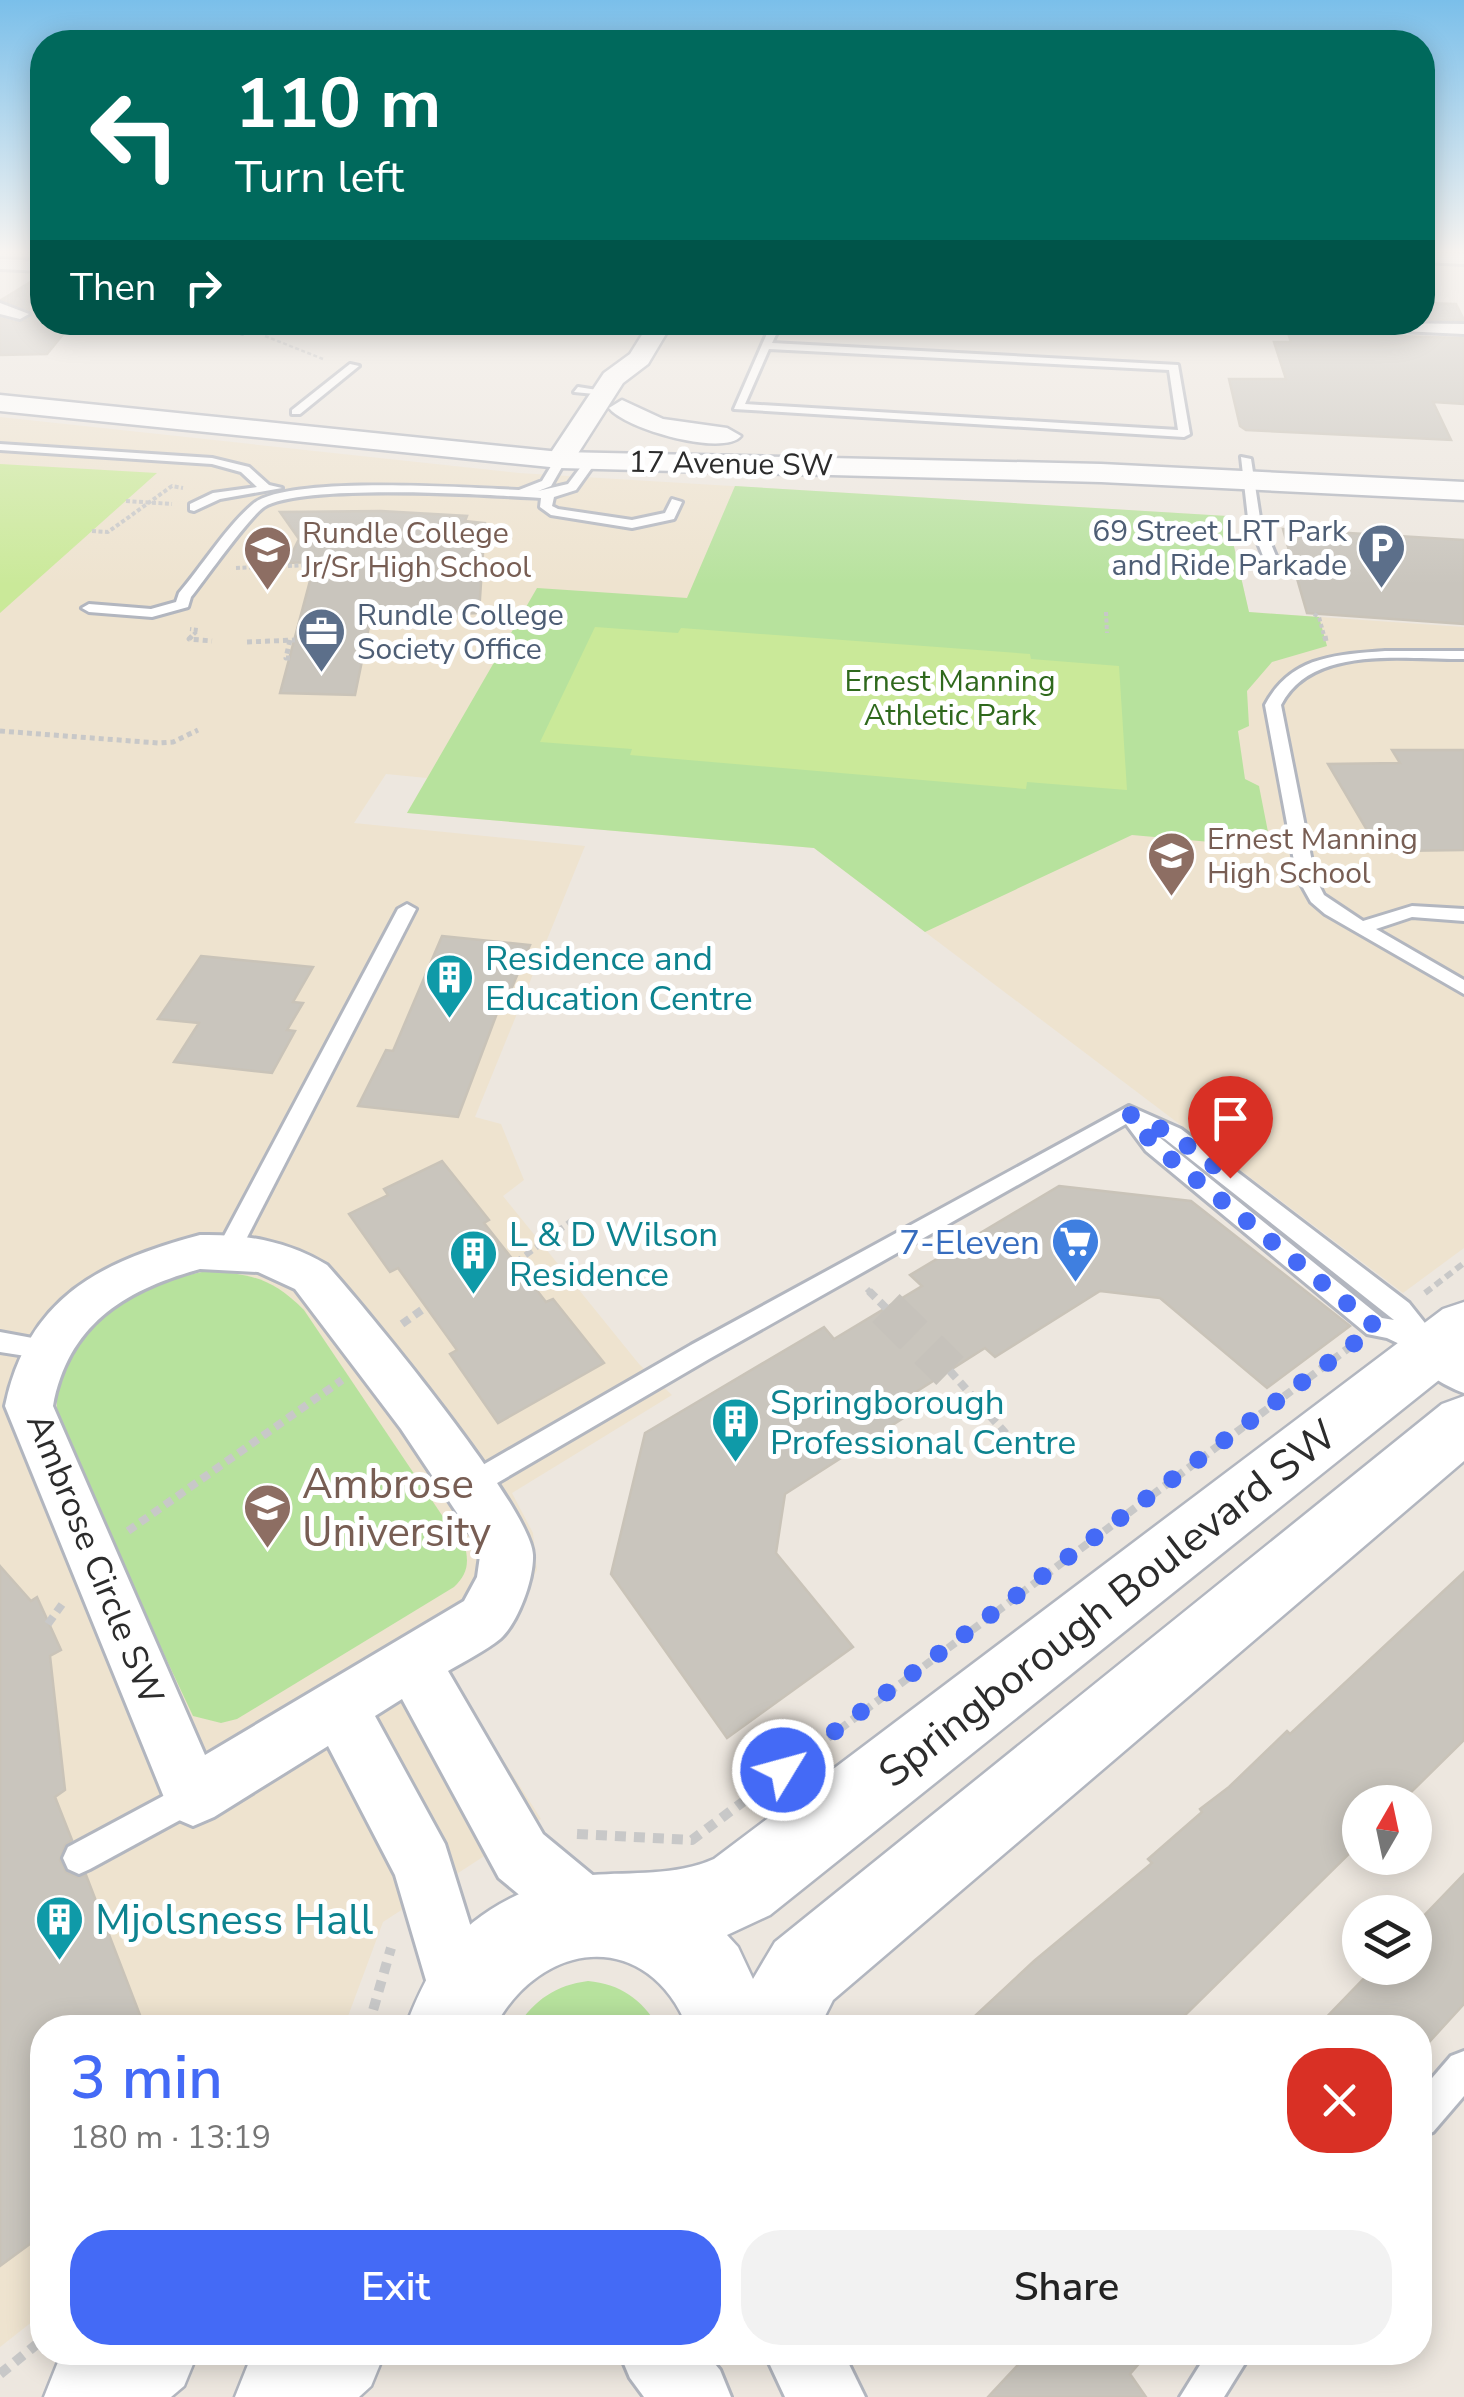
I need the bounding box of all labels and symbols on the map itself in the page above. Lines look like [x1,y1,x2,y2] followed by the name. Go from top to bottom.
[628,442,834,486] street label: 17 Avenue SW
[1092,511,1348,586] place label: 69 Street LRT Park and Ride Parkade
[301,513,531,588] place label: Rundle College Jr/Sr High School
[1356,522,1408,590] parking icon: 69 Street LRT Park and Ride Parkade
[241,524,293,592] school or university icon: Rundle College Jr/Sr High School
[357,595,564,670] place label: Rundle College Society Office
[296,606,348,674] office icon: Rundle College Society Office
[845,661,1055,736] park label: Ernest Manning Athletic Park
[1207,819,1418,894] place label: Ernest Manning High School
[1146,830,1198,898] school or university icon: Ernest Manning High School
[485,935,753,1022] place label: Residence and Education Centre
[424,952,476,1020] building icon: Residence and Education Centre
[1188,1076,1273,1179] pin
[509,1211,718,1298] place label: L & D Wilson Residence
[1049,1216,1101,1284] supermarket icon: 7-Eleven
[899,1219,1040,1266] place label: 7-Eleven
[448,1228,500,1296] building icon: L & D Wilson Residence
[770,1379,1076,1466] place label: Springborough Professional Centre
[709,1396,761,1464] building icon: Springborough Professional Centre
[15,1407,175,1711] street label: Ambrose Circle SW
[867,1407,1349,1801] street label: Springborough Boulevard SW
[302,1456,492,1561] place label: Ambrose University
[241,1482,293,1550] school or university icon: Ambrose University
[731,1718,835,1822] position arrow
[1342,1785,1432,1875] north arrow
[95,1892,374,1949] place label: Mjolsness Hall
[34,1894,86,1962] building icon: Mjolsness Hall

